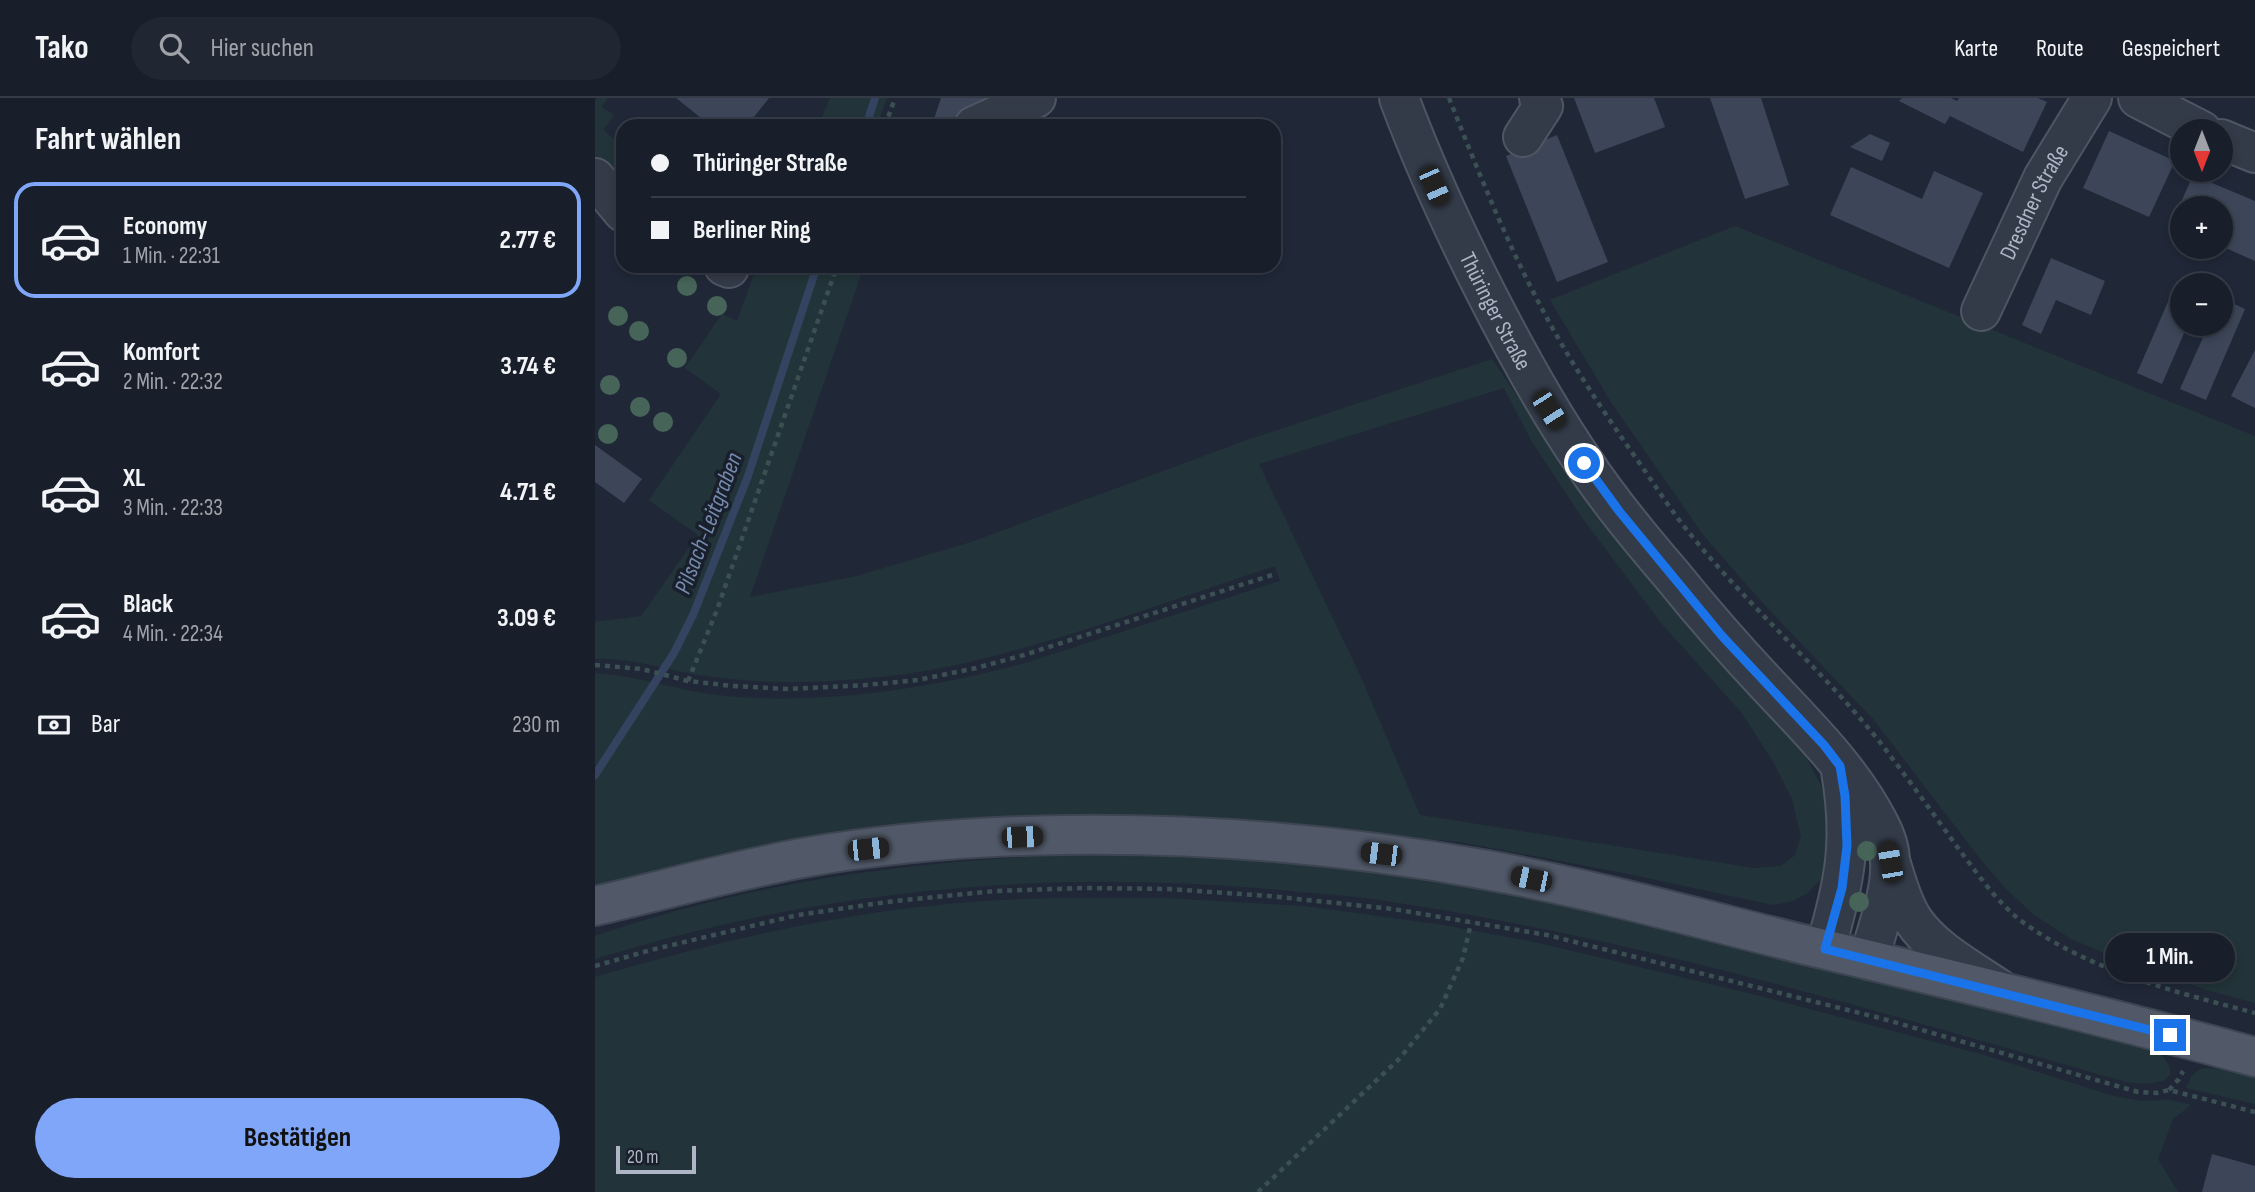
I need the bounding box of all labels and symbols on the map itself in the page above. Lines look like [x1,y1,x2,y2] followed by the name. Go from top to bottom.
[2170,119,2233,182] north arrow
[1994,140,2075,264] street label: Dresdner Straße
[1416,163,1453,209] car
[1453,248,1537,375] street label: Thüringer Straße
[1529,387,1570,433] car
[1568,447,1600,479] route start
[668,448,749,598] water label: Pilsach-Leitgraben
[1001,826,1044,848] car
[847,836,890,862] car
[1877,839,1904,885] car
[1359,841,1404,867] car
[1509,864,1554,894] car
[2105,934,2235,982] callout: 1 Min.
[2154,1019,2186,1051] route end
[616,1143,697,1175] scale bar

